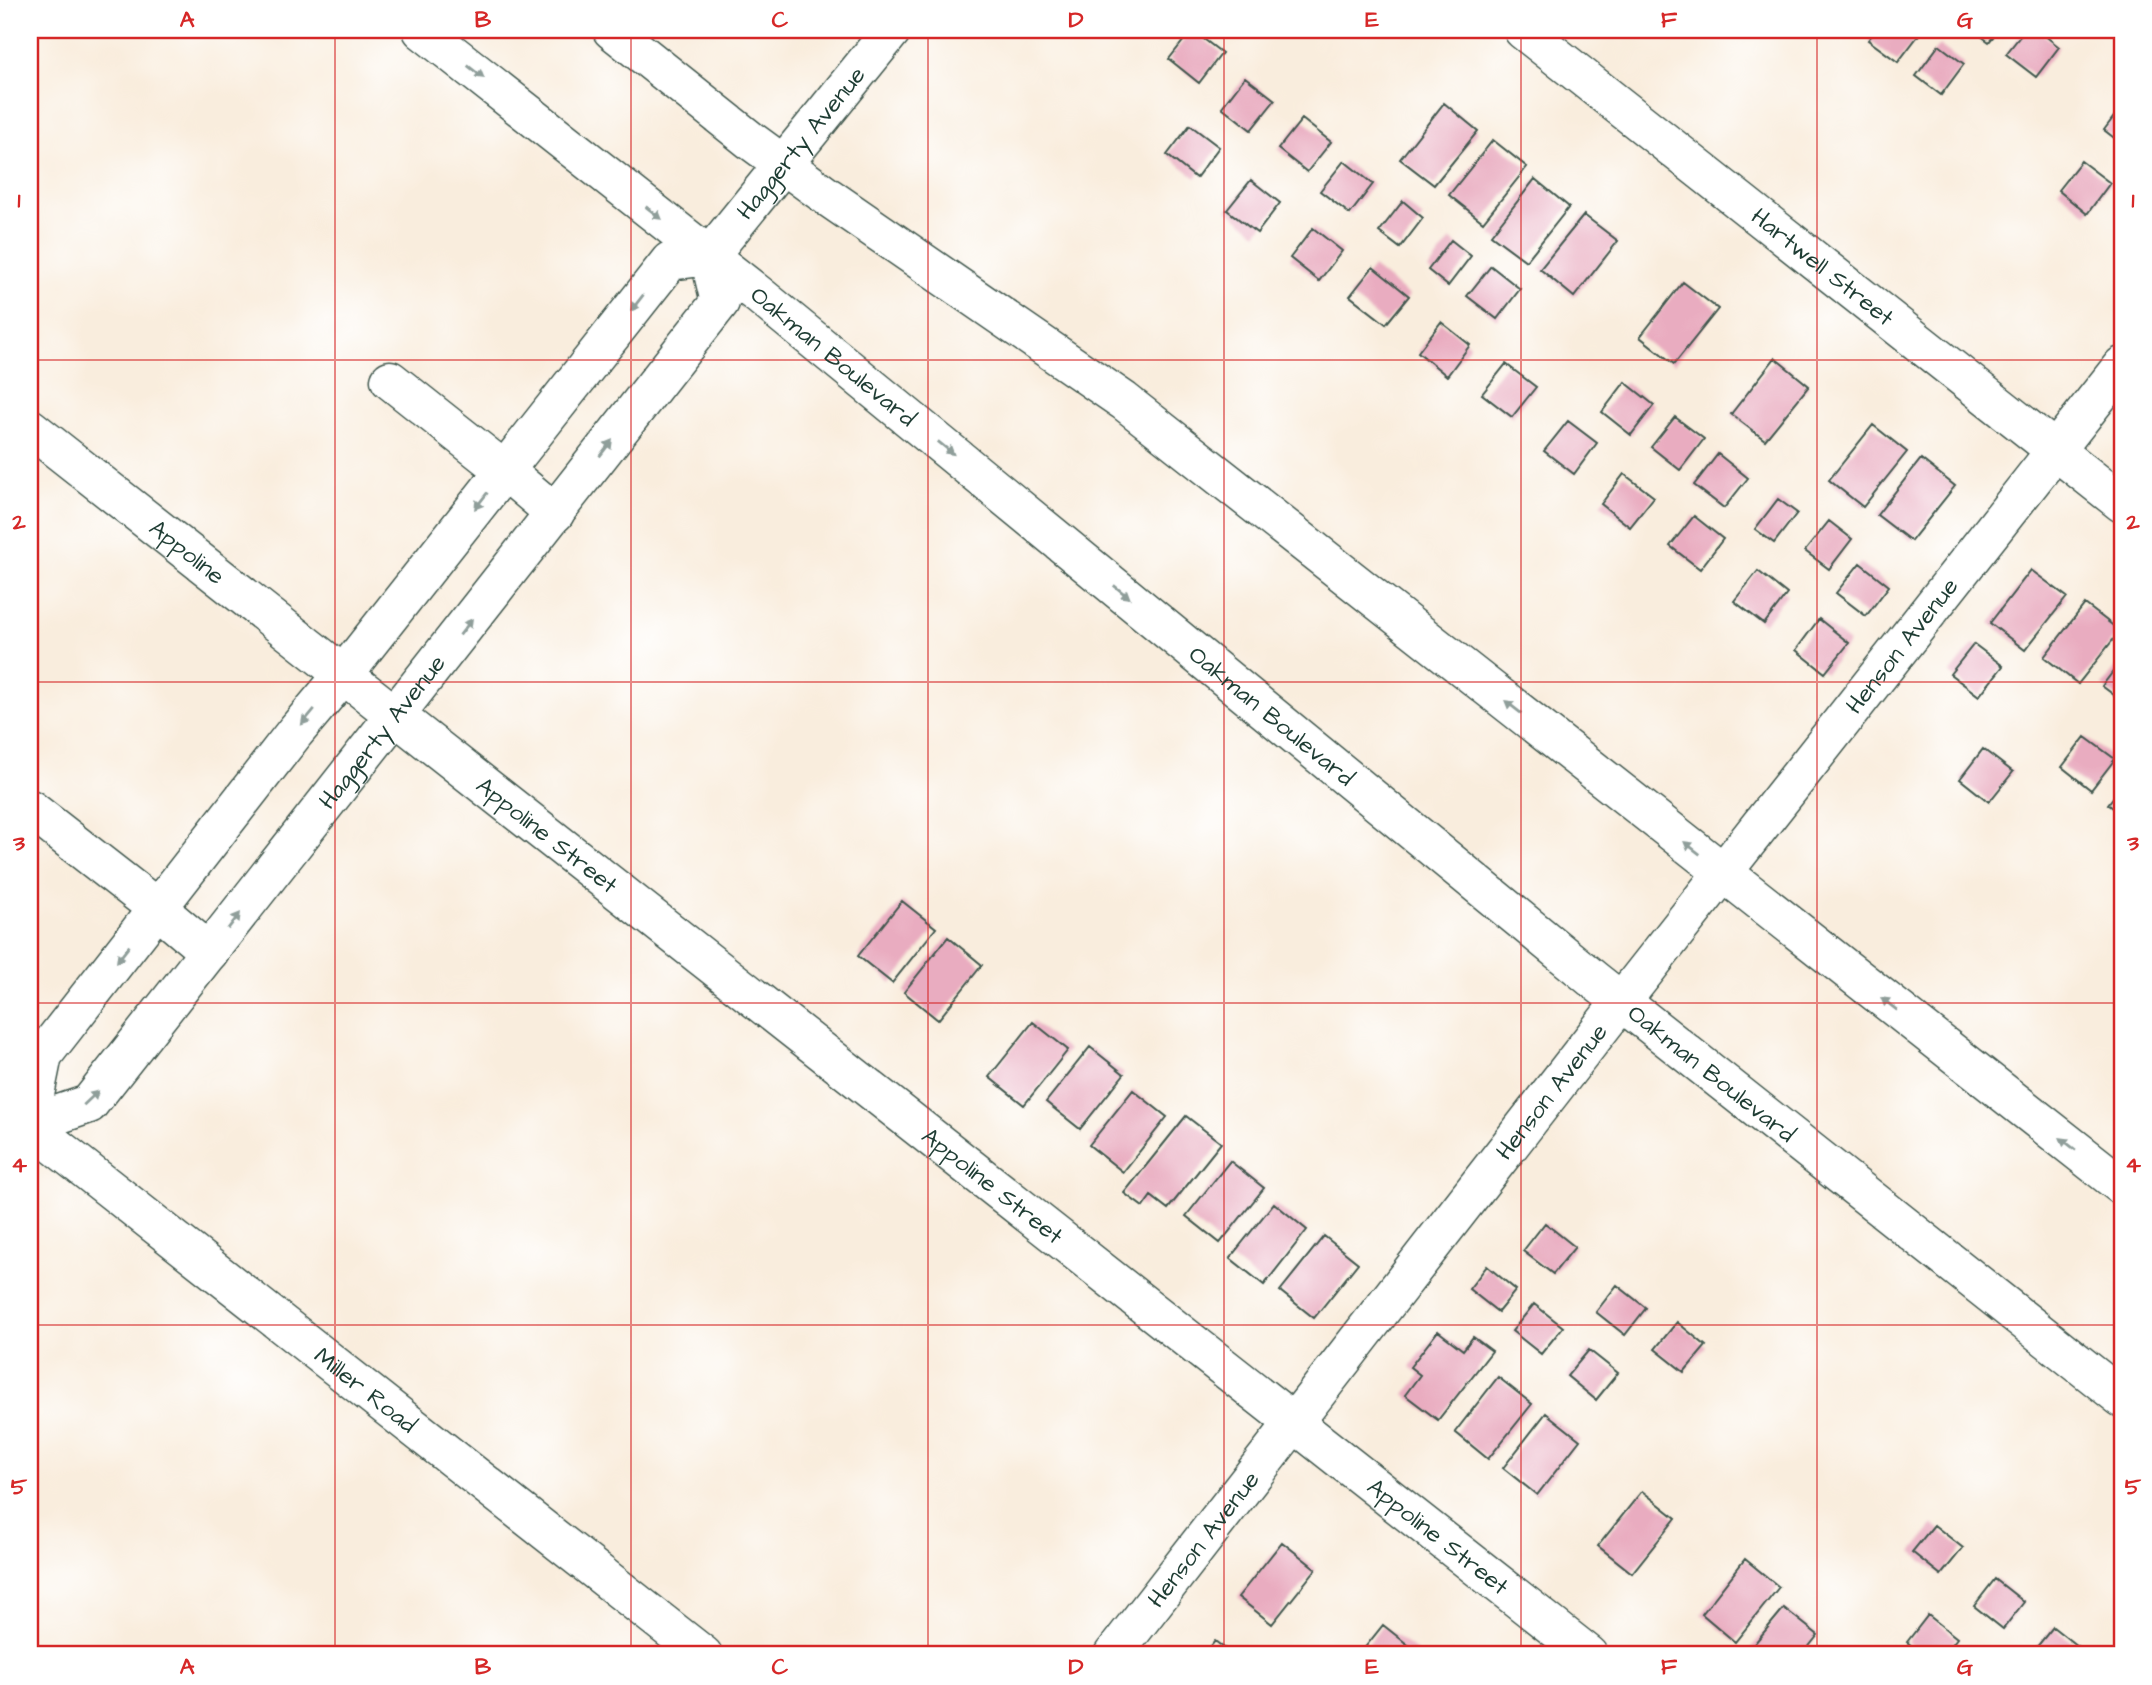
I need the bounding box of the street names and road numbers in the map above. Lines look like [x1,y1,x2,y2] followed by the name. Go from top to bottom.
[729,60,874,227] street label: Haggerty Avenue
[1744,200,1901,335] street label: Hartwell Street
[743,279,923,435] street label: Oakman Boulevard
[141,512,232,593] street label: Appoline
[1838,571,1967,721] street label: Henson Avenue
[1181,638,1361,795] street label: Oakman Boulevard
[311,648,454,817] street label: Haggerty Avenue
[468,769,625,902] street label: Appoline Street
[1620,997,1802,1151] street label: Oakman Boulevard
[1488,1017,1616,1167] street label: Henson Avenue
[914,1120,1070,1253] street label: Appoline Street
[307,1340,424,1442] street label: Miller Road
[1140,1464,1268,1615] street label: Henson Avenue
[1360,1471,1516,1604] street label: Appoline Street

